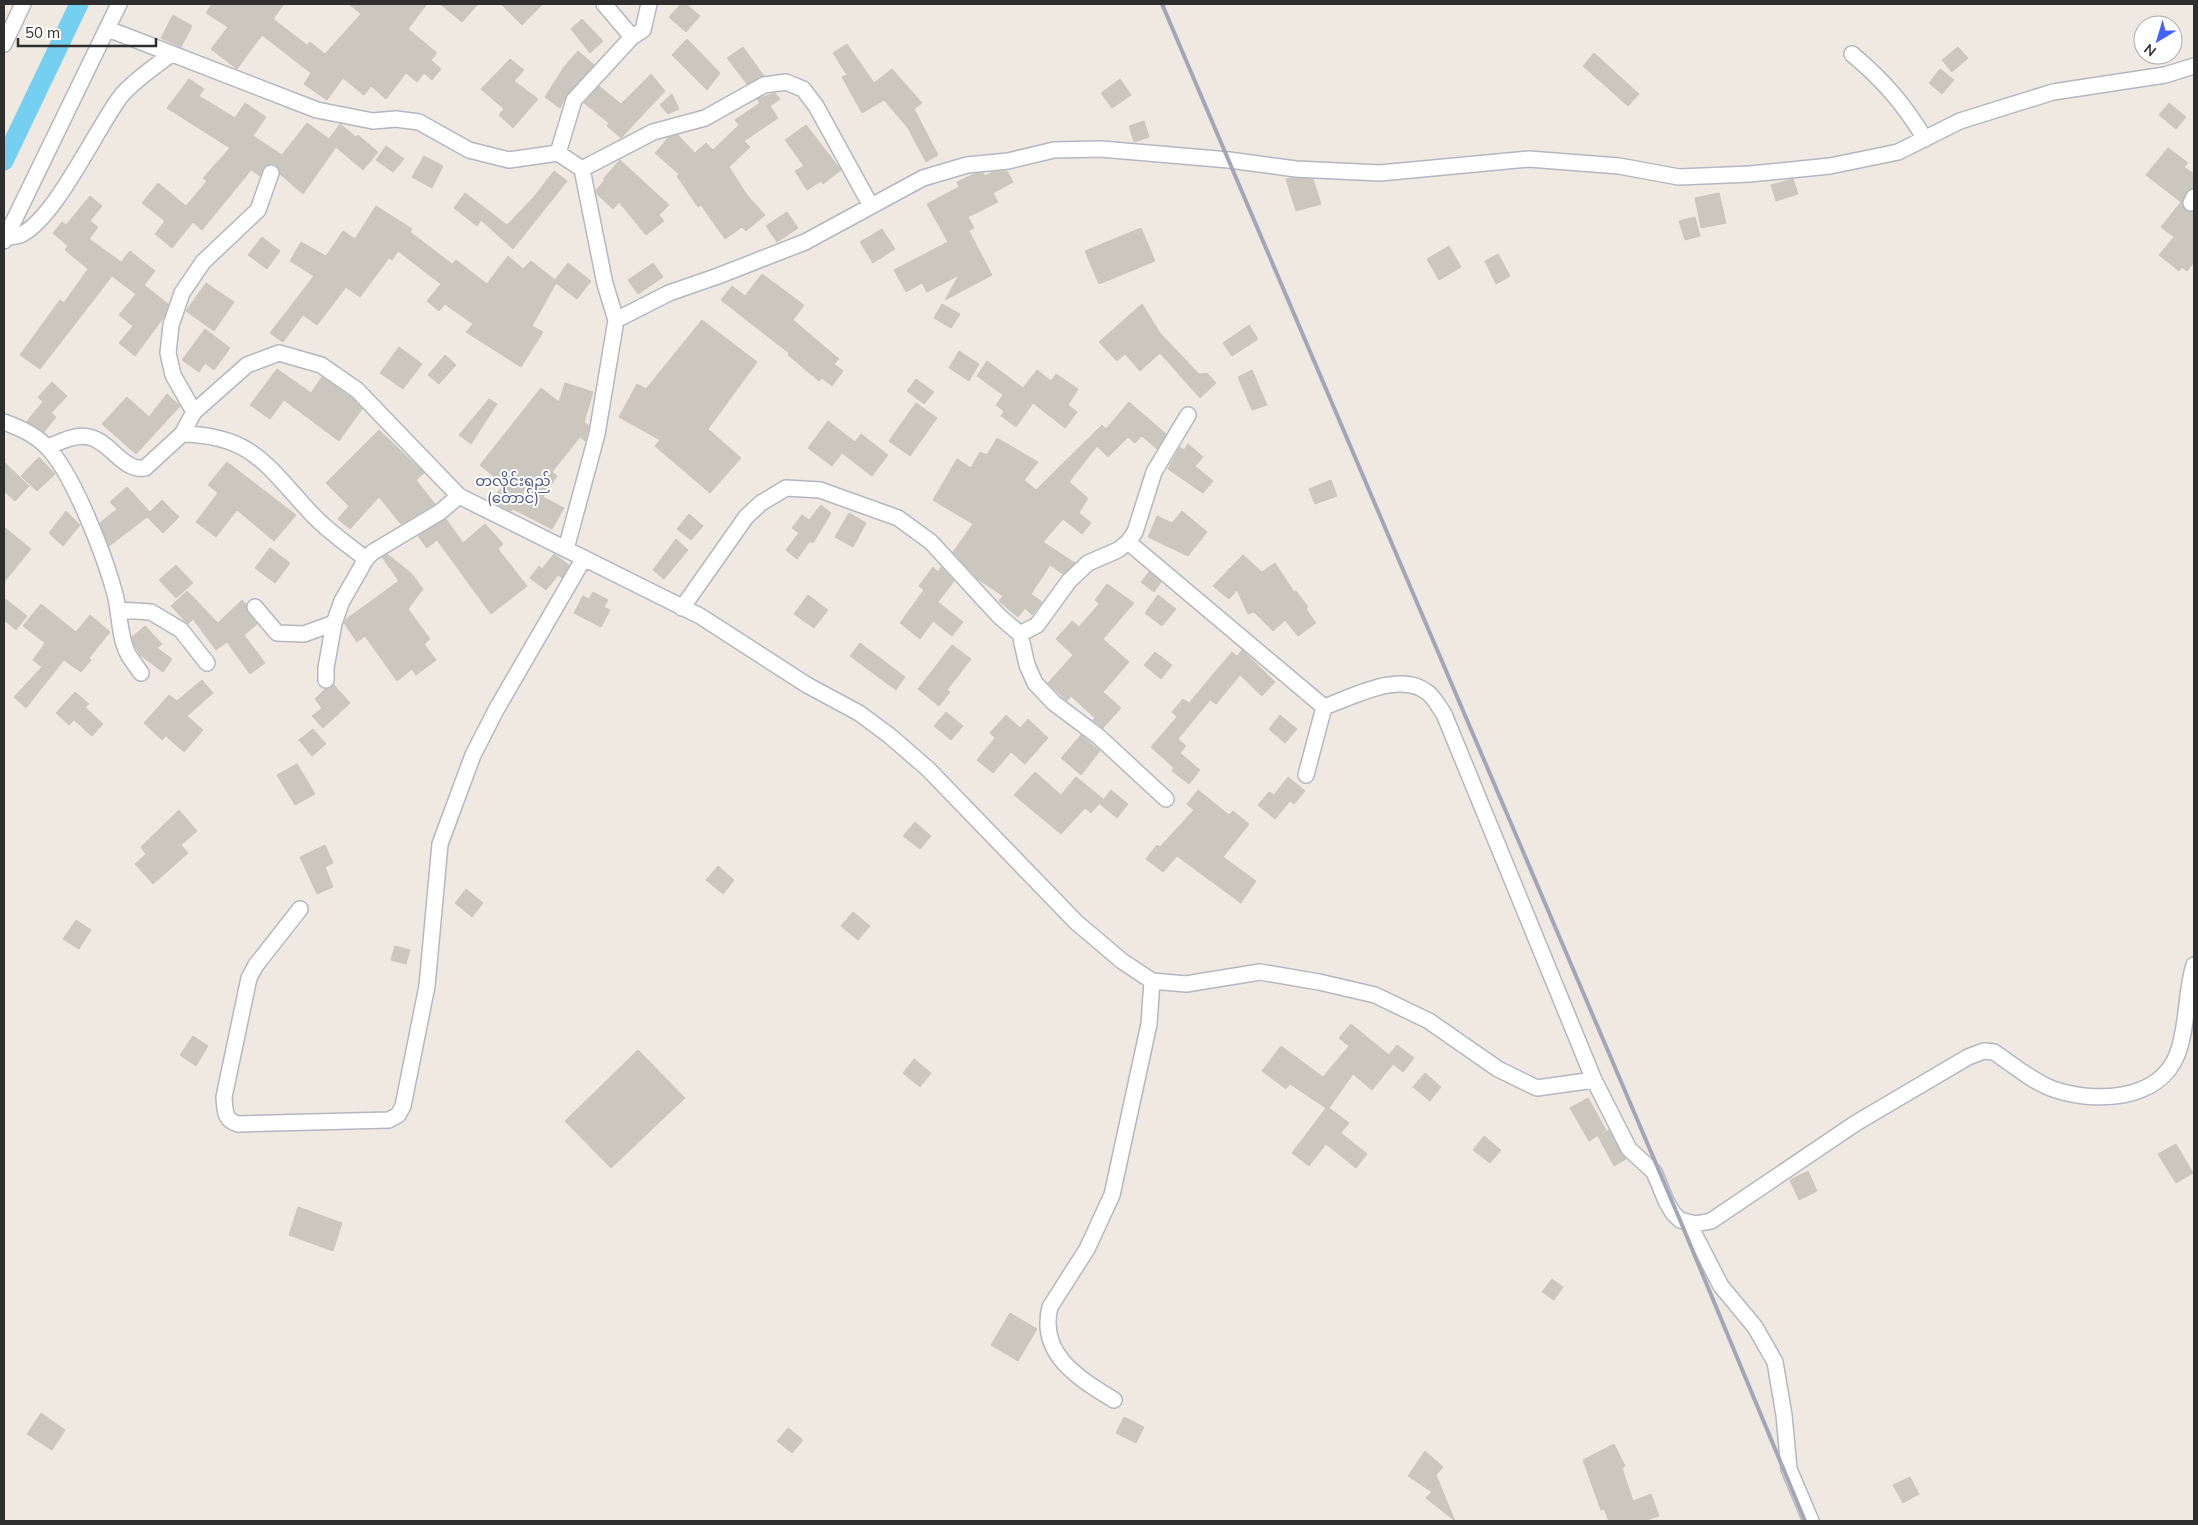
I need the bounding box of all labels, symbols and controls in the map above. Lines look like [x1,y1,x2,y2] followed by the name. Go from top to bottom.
[18,15,155,47] scale bar
[2133,15,2183,65] north arrow
[25,23,60,42] text: 50 m
[2140,40,2160,61] text: N
[475,471,551,507] district label: တလိုင်းရှည် (တောင်)

